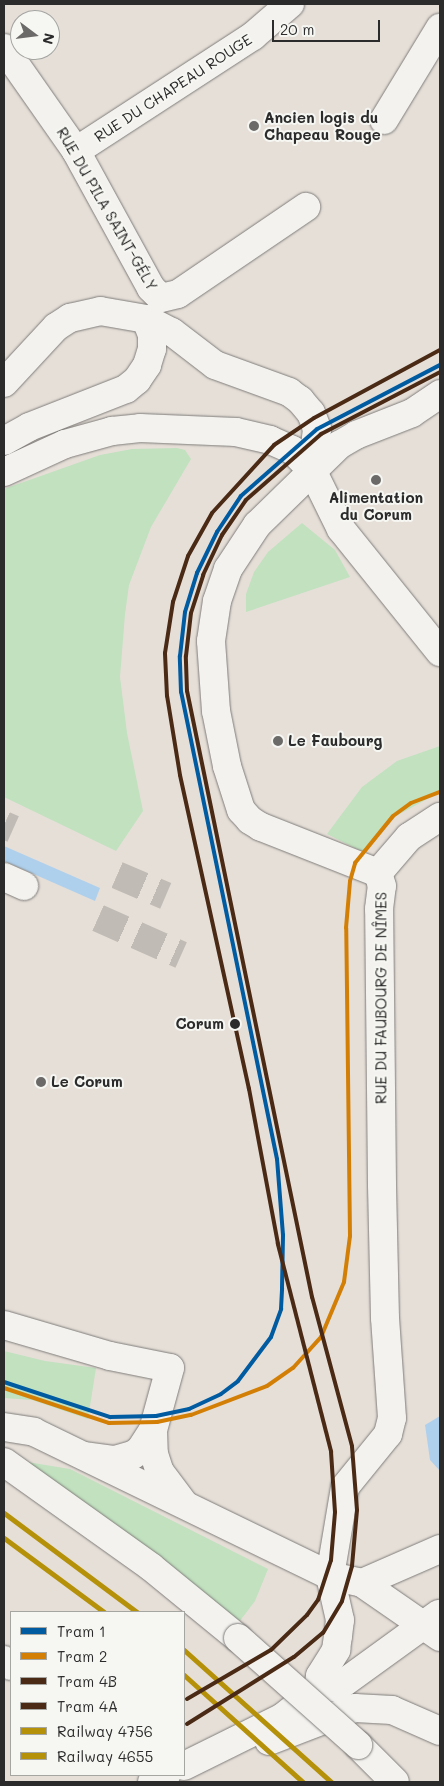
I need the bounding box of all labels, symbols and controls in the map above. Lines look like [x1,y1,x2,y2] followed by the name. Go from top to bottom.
[10,10,60,60] north arrow
[274,10,382,42] scale bar
[280,19,314,39] text: 20 m
[91,30,255,146] street label: RUE DU CHAPEAU ROUGE
[38,31,60,46] text: N
[264,108,381,143] place label: Ancien logis du Chapeau Rouge
[248,120,260,132] marker: Ancien logis du Chapeau Rouge
[53,124,161,294] street label: RUE DU PILA SAINT-GÉLY
[370,474,382,486] marker: Alimentation du Corum
[329,488,423,523] place label: Alimentation du Corum
[288,732,382,750] place label: Le Faubourg
[272,735,284,747] marker: Le Faubourg
[372,892,390,1104] street label: RUE DU FAUBOURG DE NÎMES
[175,1015,224,1033] place label: Corum
[228,1017,242,1031] marker: Corum
[51,1073,123,1091] place label: Le Corum
[35,1076,47,1088] marker: Le Corum
[10,1611,185,1776] legend
[57,1621,106,1641] text: Tram 1
[57,1646,107,1666] text: Tram 2
[57,1671,117,1691] text: Tram 4B
[57,1696,118,1716] text: Tram 4A
[57,1721,153,1741] text: Railway 4756
[57,1746,153,1766] text: Railway 4655

